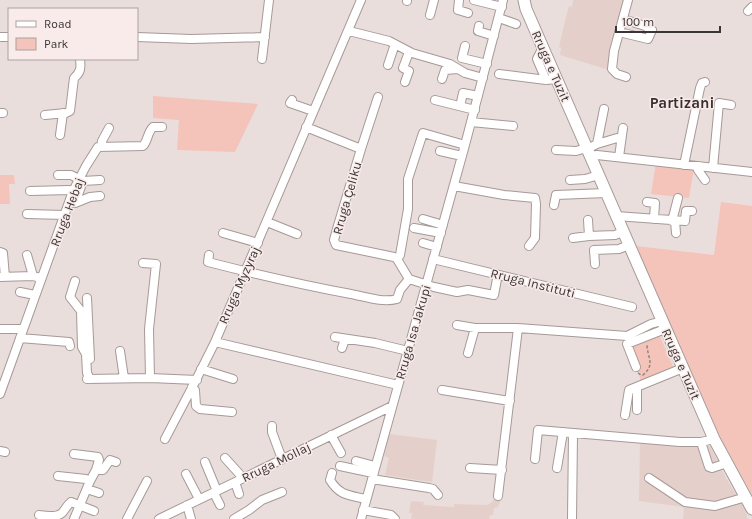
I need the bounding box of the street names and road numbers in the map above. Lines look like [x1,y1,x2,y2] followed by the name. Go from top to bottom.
[529,28,573,104] street label: Rruga e Tuzit
[329,160,365,236] street label: Rruga Çeliku
[47,176,87,248] street label: Rruga Hebaj
[215,244,263,326] street label: Rruga Myzyraj
[489,265,577,301] street label: Rruga Instituti
[392,283,434,381] street label: Rruga Isa Jakupi
[659,326,703,402] street label: Rruga e Tuzit
[239,439,313,485] street label: Rruga Mollaj

